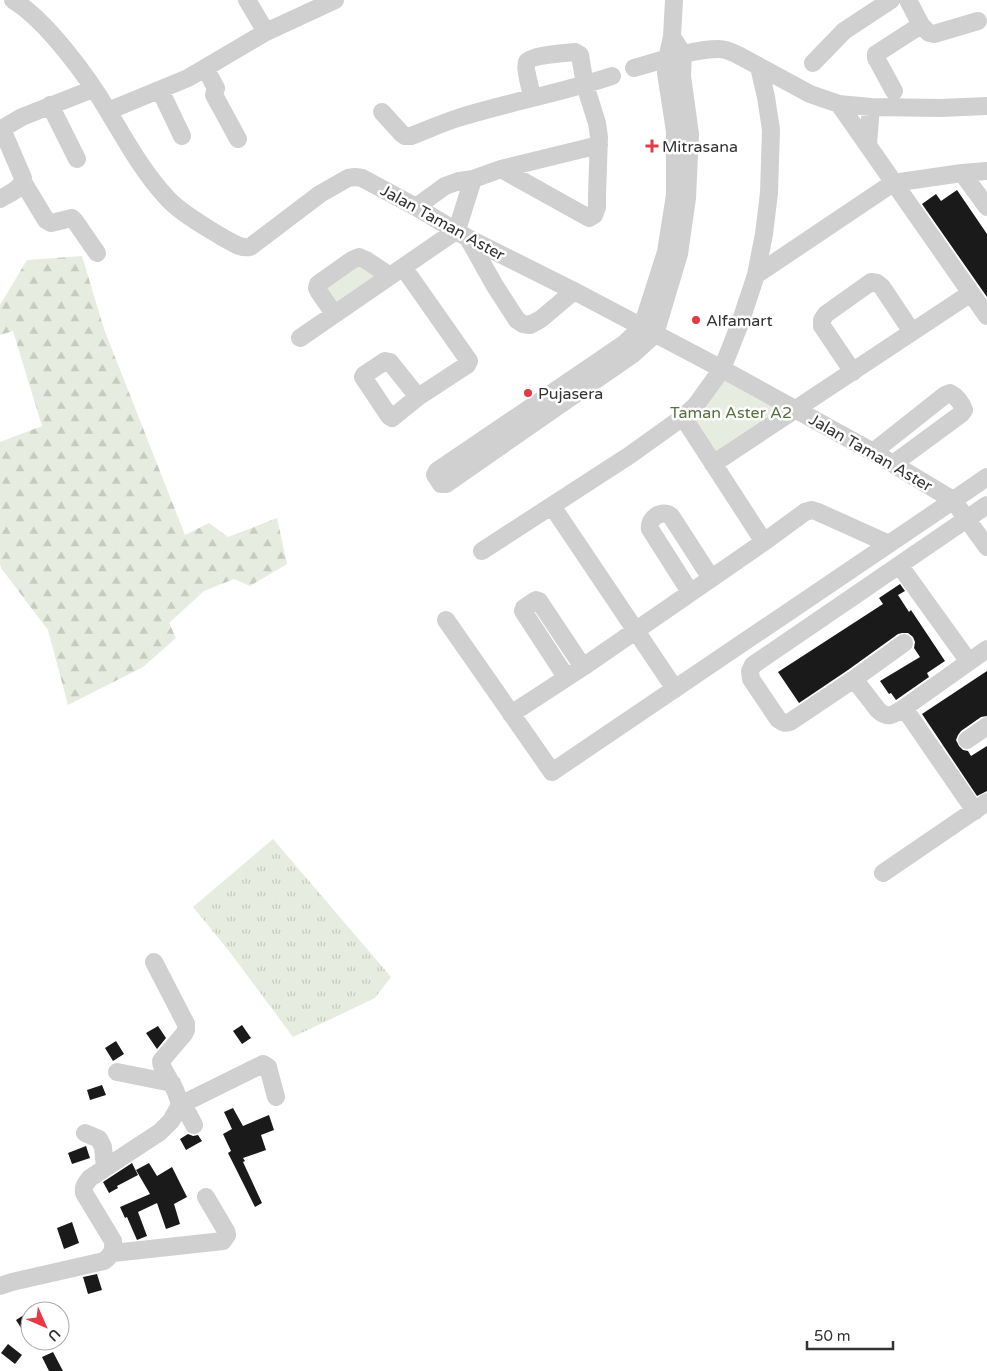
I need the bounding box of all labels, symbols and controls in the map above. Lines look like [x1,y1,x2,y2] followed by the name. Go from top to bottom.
[662,137,738,157] place label: Mitrasana
[646,140,658,152] marker: Mitrasana
[377,180,509,266] street label: Jalan Taman Aster
[706,311,773,331] place label: Alfamart
[690,314,702,326] marker: Alfamart
[538,384,603,404] place label: Pujasera
[522,387,534,399] marker: Pujasera
[670,403,792,423] park label: Taman Aster A2
[805,409,936,497] street label: Jalan Taman Aster
[20,1301,70,1351] north arrow
[807,1318,893,1350] scale bar
[44,1325,64,1345] text: U
[814,1327,851,1345] text: 50 m

